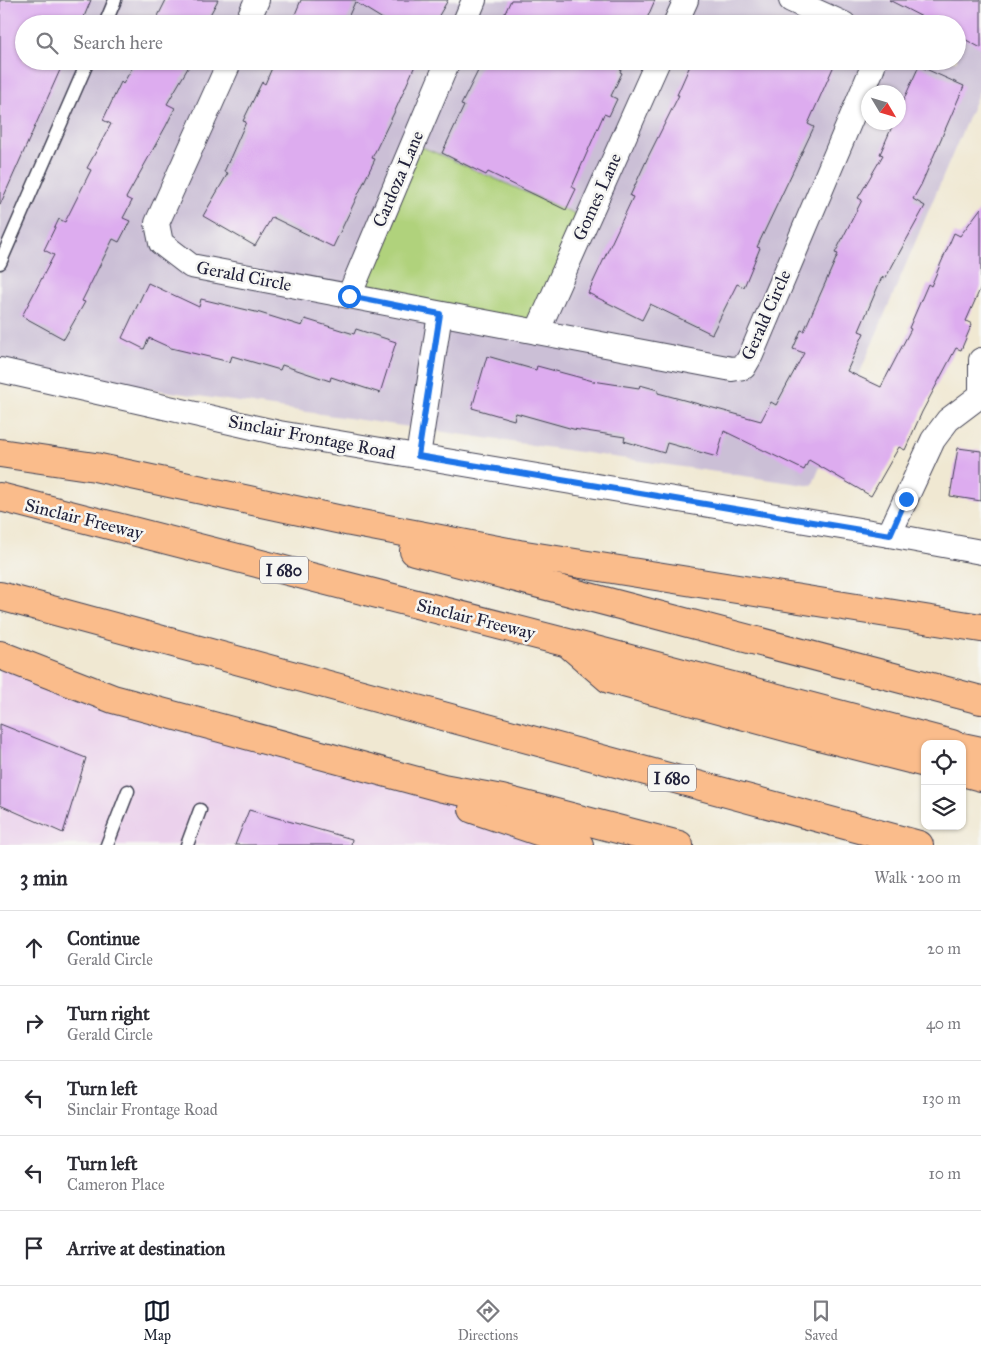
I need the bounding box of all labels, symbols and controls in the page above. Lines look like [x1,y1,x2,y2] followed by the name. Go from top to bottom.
[15,15,966,70] search box
[33,29,61,57] icon: search
[73,31,163,54] text: Search here
[861,85,906,130] north arrow
[368,127,428,231] street label: Cardoza Lane
[568,150,626,244] street label: Gomes Lane
[195,256,293,296] street label: Gerald Circle
[736,266,796,364] street label: Gerald Circle
[338,285,361,308] route start
[226,410,397,465] street label: Sinclair Frontage Road
[895,488,918,511] route end
[23,494,146,544] street label: Sinclair Freeway
[260,556,308,584] road number: I 680
[415,594,538,644] street label: Sinclair Freeway
[921,740,966,830] map controls
[921,740,966,785] button: locate
[648,764,696,791] road number: I 680
[921,785,966,830] button: layers
[20,865,68,891] text: 3 min
[874,868,961,887] text: Walk · 200 m
[67,927,140,950] text: Continue
[20,934,48,962] icon: ahead
[927,939,961,958] text: 20 m
[67,950,153,969] text: Gerald Circle
[67,1002,150,1025] text: Turn right
[20,1009,48,1037] icon: right
[926,1014,961,1033] text: 40 m
[67,1025,153,1044] text: Gerald Circle
[67,1077,137,1100] text: Turn left
[20,1084,48,1112] icon: left
[922,1089,961,1108] text: 130 m
[67,1100,218,1119] text: Sinclair Frontage Road
[67,1152,137,1175] text: Turn left
[20,1159,48,1187] icon: left
[929,1164,961,1183] text: 10 m
[67,1175,165,1194] text: Cameron Place
[20,1234,48,1262] icon: arrive
[67,1237,225,1260] text: Arrive at destination
[143,1297,171,1344] tab: Map
[458,1297,518,1344] tab: Directions
[805,1297,838,1344] tab: Saved

